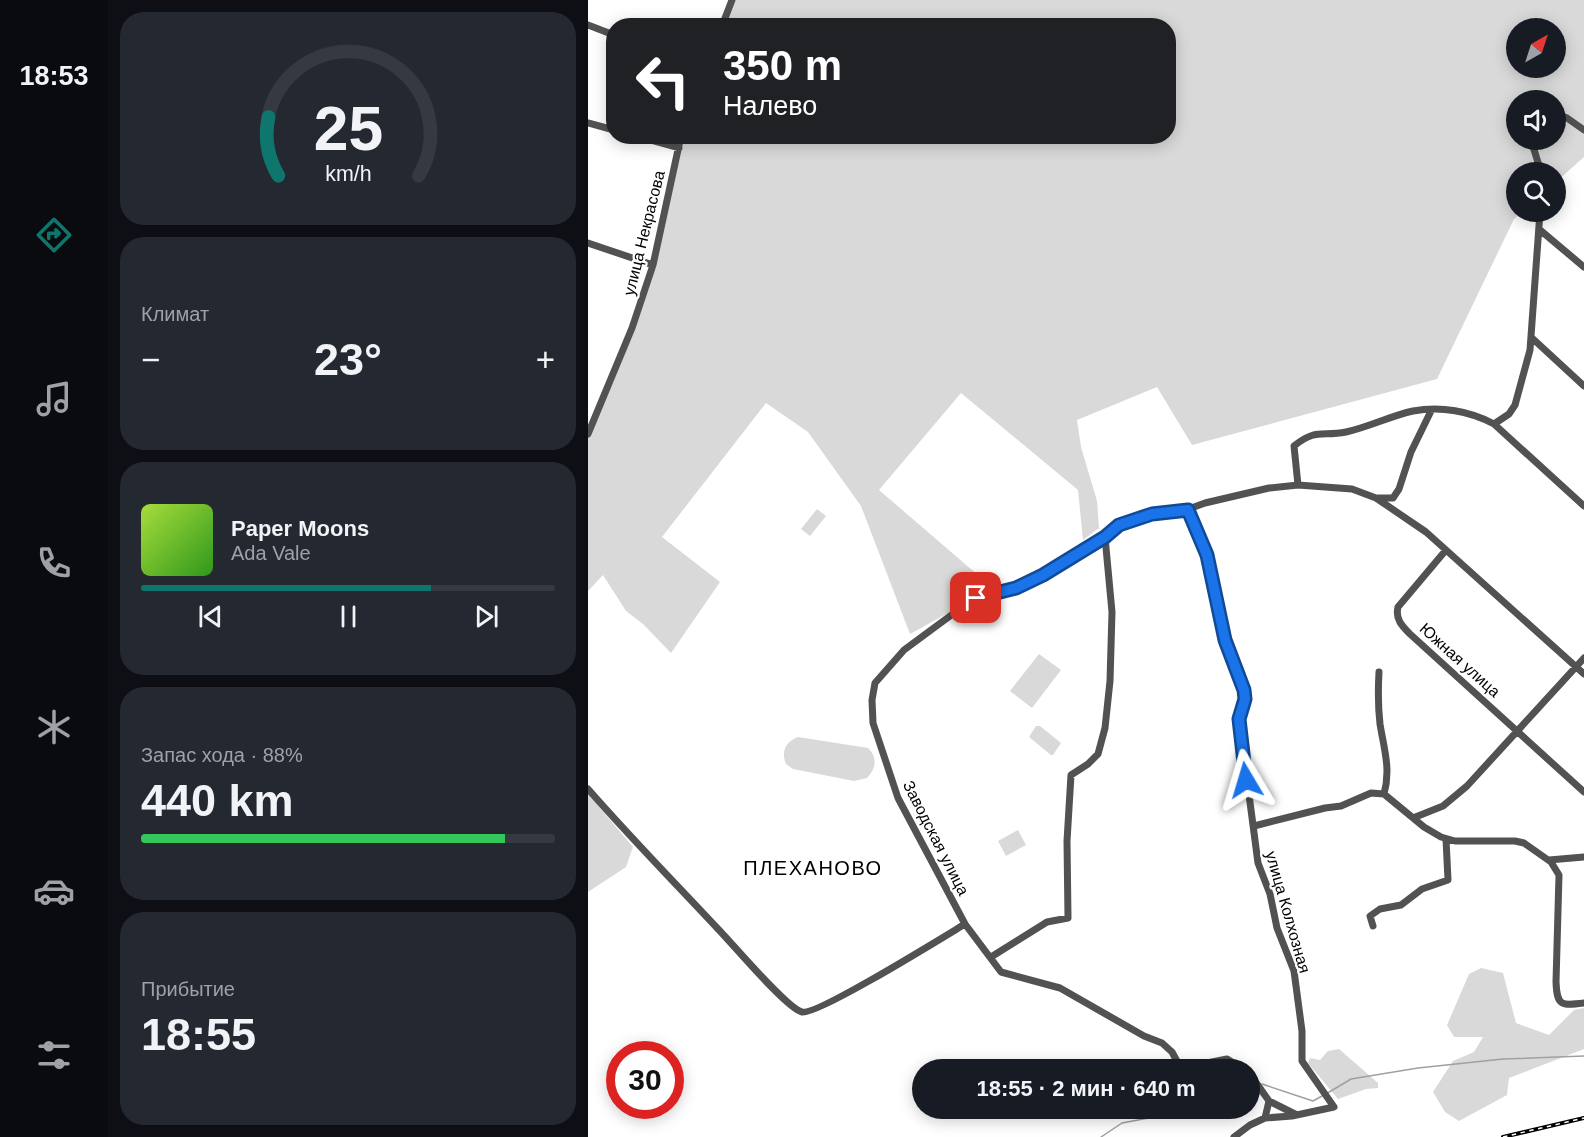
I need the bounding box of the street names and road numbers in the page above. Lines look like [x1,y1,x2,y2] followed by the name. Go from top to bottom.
[620,169,668,297] street label: улица Некрасова
[1417,620,1504,700] street label: Южная улица
[900,778,972,898] street label: Заводская улица
[1262,849,1314,975] street label: улица Колхозная

